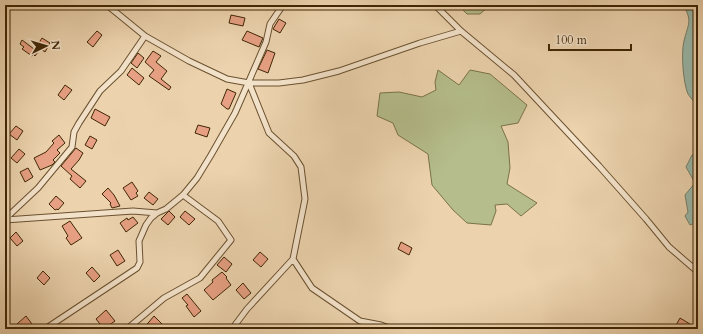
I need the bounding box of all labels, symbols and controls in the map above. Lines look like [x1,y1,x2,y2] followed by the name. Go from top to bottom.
[26,26,66,66] north arrow
[549,26,631,52] scale bar
[555,32,588,48] text: 100 m
[48,40,63,51] text: N

